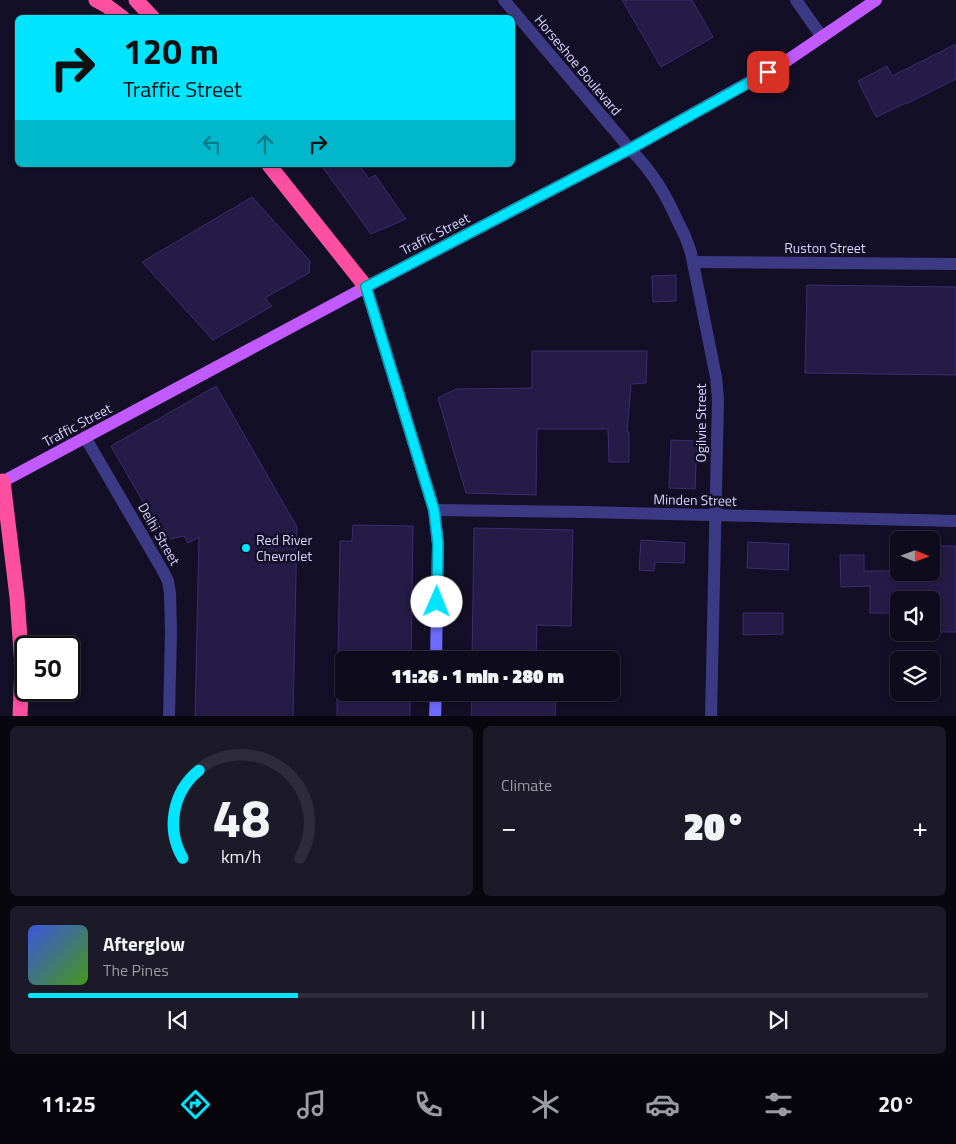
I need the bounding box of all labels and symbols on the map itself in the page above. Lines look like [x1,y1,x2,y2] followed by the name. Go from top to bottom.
[530,10,627,120] street label: Horseshoe Boulevard
[747,51,789,93] pin
[396,207,473,260] street label: Traffic Street
[784,237,866,258] street label: Ruston Street
[690,384,711,462] street label: Ogilvie Street
[38,397,115,452] street label: Traffic Street
[653,488,737,511] street label: Minden Street
[133,499,186,569] street label: Delhi Street
[256,529,312,566] place label: Red River Chevrolet
[890,531,940,581] north arrow
[240,542,252,554] marker: Red River Chevrolet
[410,575,462,627] position arrow
[15,636,80,701] speed limit sign: 50

